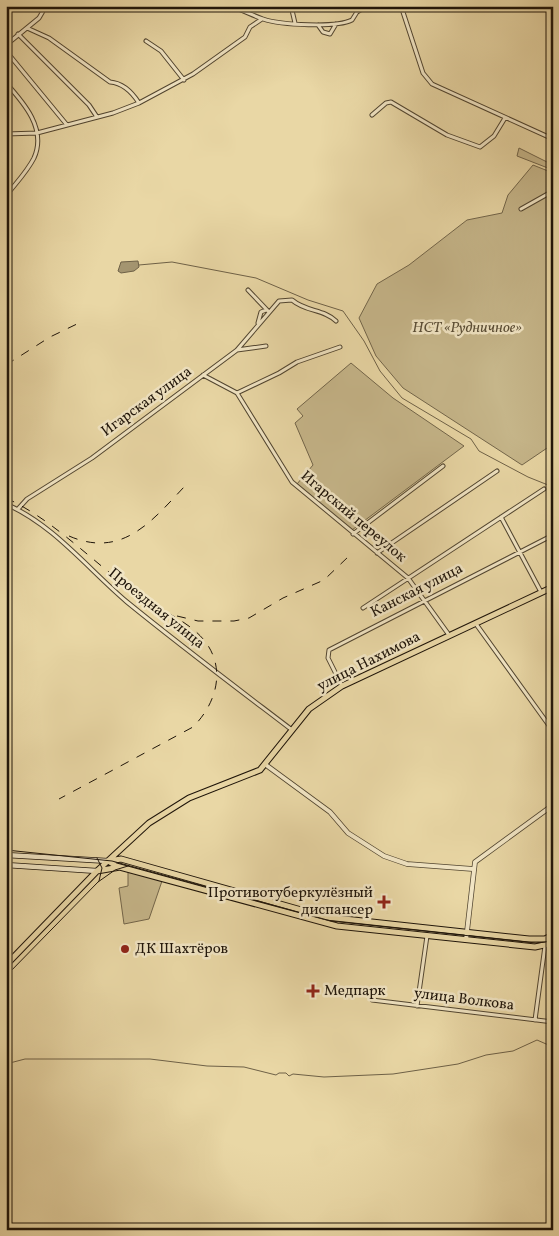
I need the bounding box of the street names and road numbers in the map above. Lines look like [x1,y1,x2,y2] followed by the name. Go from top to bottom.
[97,362,197,442] street label: Игарская улица
[295,466,411,568] street label: Игарский переулок
[367,559,467,623] street label: Канская улица
[103,564,209,654] street label: Проездная улица
[314,627,424,697] street label: улица Нахимова
[413,983,515,1017] street label: улица Волкова

